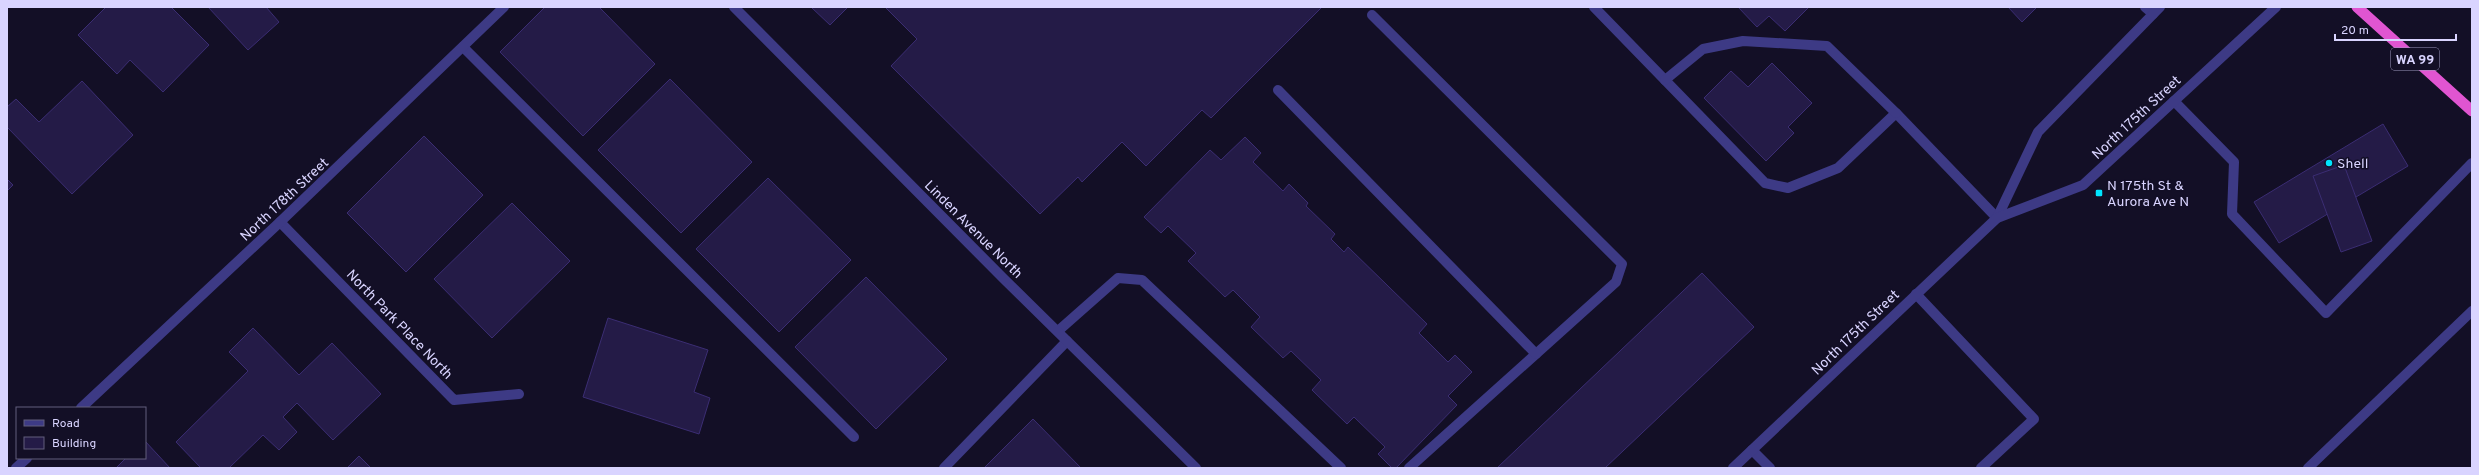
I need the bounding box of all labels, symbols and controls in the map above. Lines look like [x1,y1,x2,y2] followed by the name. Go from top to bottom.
[2335,16,2456,42] scale bar
[2341,23,2369,39] text: 20 m
[2391,48,2439,70] road number: WA 99
[2089,73,2185,164] street label: North 175th Street
[237,155,333,245] street label: North 178th Street
[2337,156,2368,173] place label: Shell
[2324,158,2334,168] marker: Shell
[920,177,1026,283] street label: Linden Avenue North
[2107,178,2189,211] place label: N 175th St & Aurora Ave N
[2094,188,2104,198] marker: N 175th St & Aurora Ave N
[342,267,456,383] street label: North Park Place North
[1809,287,1903,379] street label: North 175th Street
[16,407,146,459] legend
[52,416,80,432] text: Road
[52,436,96,452] text: Building

